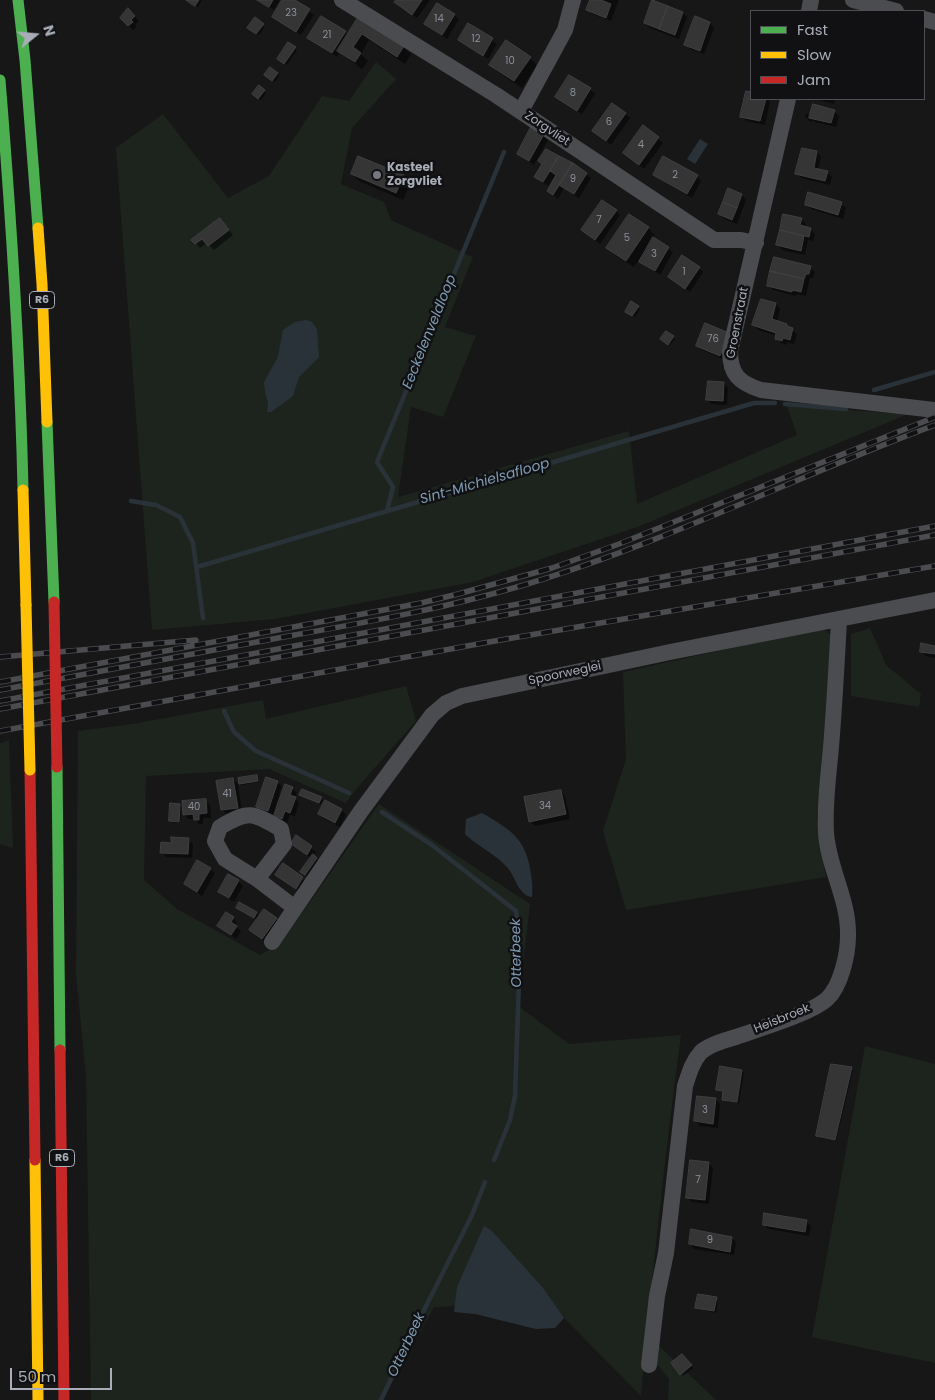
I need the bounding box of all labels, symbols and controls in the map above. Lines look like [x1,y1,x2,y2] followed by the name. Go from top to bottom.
[285,7,297,19] house number: 23
[10,10,60,60] north arrow
[750,10,925,100] legend
[434,13,444,25] house number: 14
[797,19,828,40] text: Fast
[38,23,60,39] text: N
[323,29,331,41] house number: 21
[472,33,480,45] house number: 12
[797,44,831,65] text: Slow
[505,55,515,67] house number: 10
[797,69,831,90] text: Jam
[570,87,576,99] house number: 8
[522,109,572,149] street label: Zorgvliet
[606,116,612,128] house number: 6
[638,139,644,151] house number: 4
[387,161,442,189] place label: Kasteel Zorgvliet
[371,169,383,181] marker: Kasteel Zorgvliet
[672,169,678,181] house number: 2
[570,173,576,185] house number: 9
[596,214,602,226] house number: 7
[624,232,630,244] house number: 5
[651,248,657,260] house number: 3
[682,266,686,278] house number: 1
[399,272,461,392] water label: Eeckelenveldloop
[724,286,752,360] street label: Groenstraat
[30,292,54,308] road number: R6
[707,333,719,345] house number: 76
[418,455,552,509] water label: Sint-Michielsafloop
[527,659,603,689] street label: Spoorweglei
[222,788,232,800] house number: 41
[539,800,551,812] house number: 34
[188,801,200,813] house number: 40
[508,918,526,988] water label: Otterbeek
[752,1001,812,1037] street label: Heisbroek
[702,1104,708,1116] house number: 3
[50,1150,74,1166] road number: R6
[695,1174,701,1186] house number: 7
[707,1234,713,1246] house number: 9
[385,1310,429,1380] water label: Otterbeek
[12,1358,115,1390] scale bar
[18,1366,56,1387] text: 50 m

